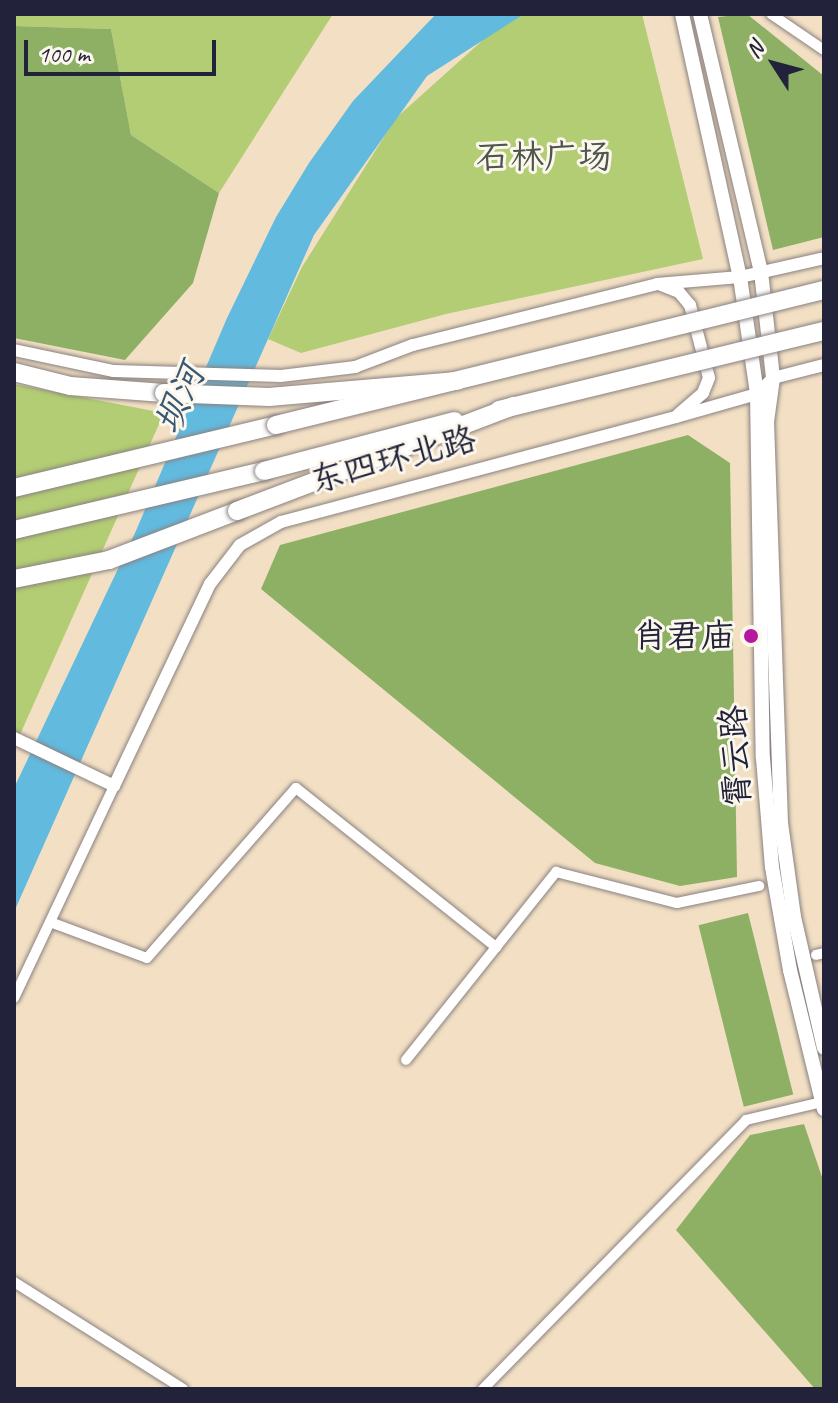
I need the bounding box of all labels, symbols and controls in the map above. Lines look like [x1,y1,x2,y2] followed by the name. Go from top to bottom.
[28,24,220,74] scale bar
[734,24,814,104] north arrow
[739,36,770,64] text: N
[38,39,90,69] text: 100 m
[476,137,612,177] park label: 石林广场
[146,357,214,441] water label: 坝河
[306,417,480,501] street label: 东四环北路
[633,616,735,656] place label: 肖君庙
[742,627,760,645] marker: 肖君庙
[712,704,758,808] street label: 霄云路

